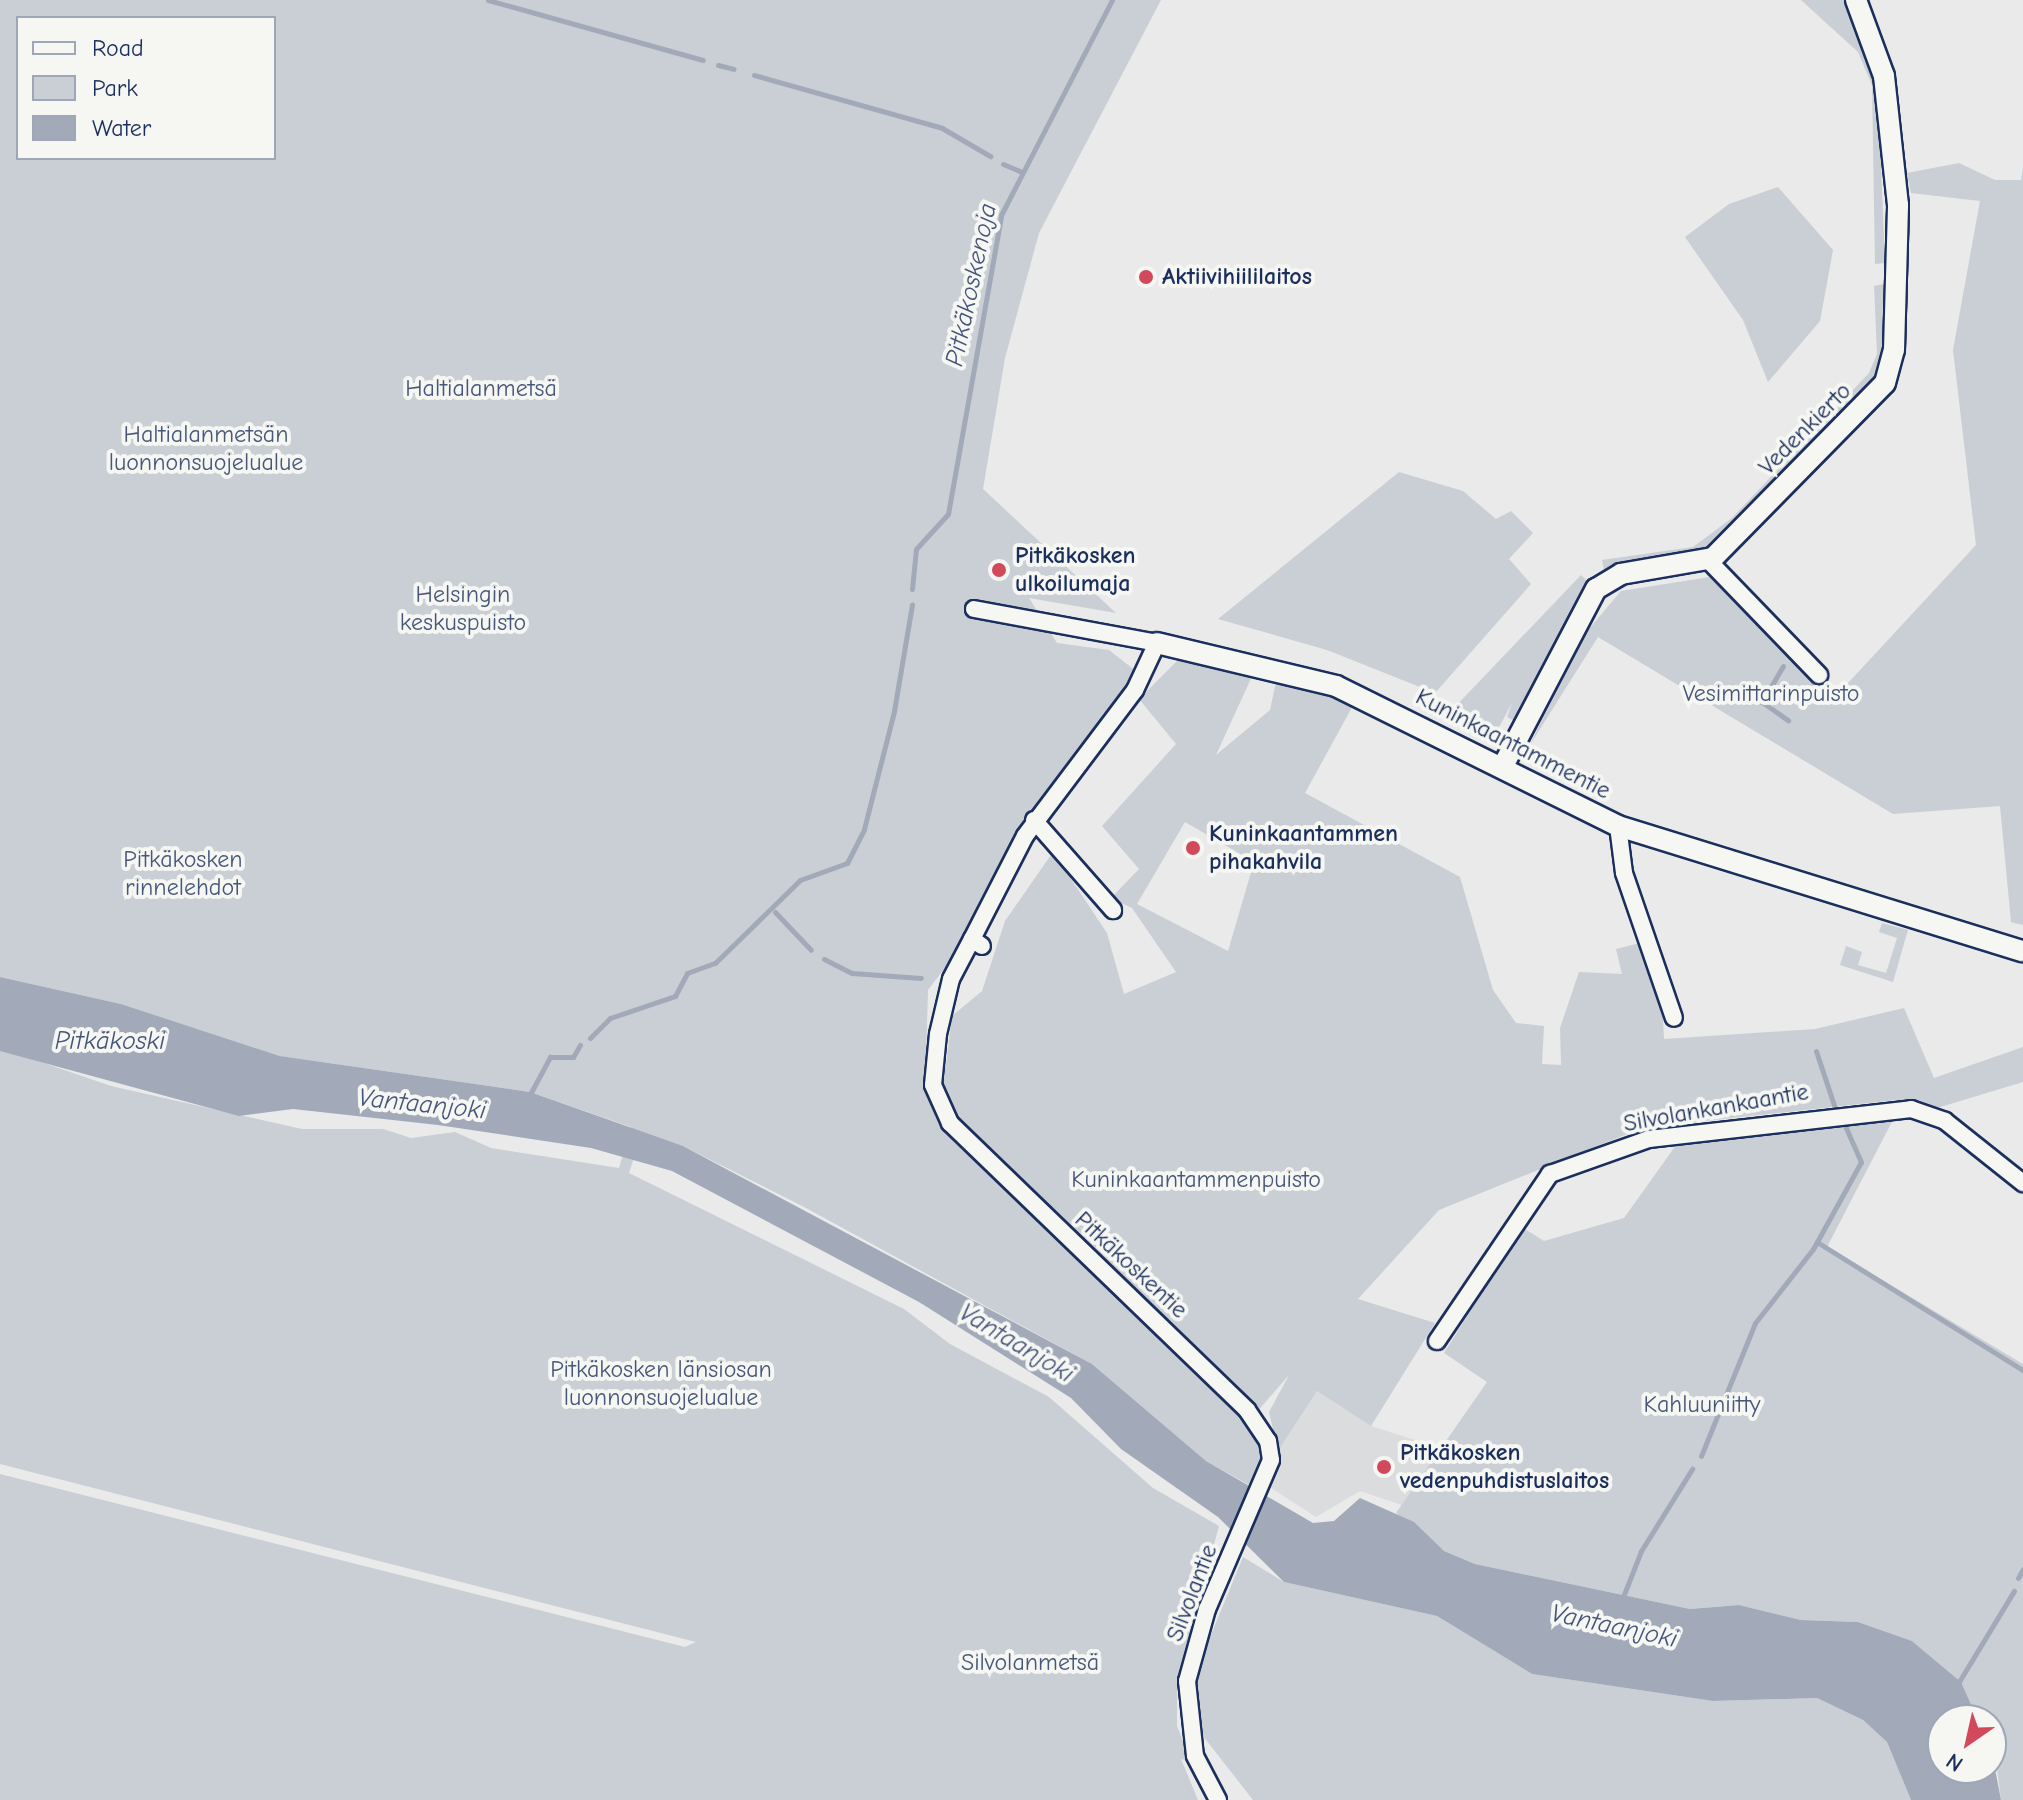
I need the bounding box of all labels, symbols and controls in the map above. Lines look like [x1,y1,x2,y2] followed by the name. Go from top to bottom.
[16,16,276,160] legend
[92,34,144,62] text: Road
[92,74,138,102] text: Park
[92,114,151,142] text: Water
[940,201,1004,369] water label: Pitkäkoskenoja
[1162,263,1312,291] place label: Aktiivihiililaitos
[1137,268,1155,286] marker: Aktiivihiililaitos
[405,375,557,403] park label: Haltialanmetsä
[1753,377,1857,481] street label: Vedenkierto
[109,421,303,477] park label: Haltialanmetsän luonnonsuojelualue
[1015,542,1136,598] place label: Pitkäkosken ulkoilumaja
[990,561,1008,579] marker: Pitkäkosken ulkoilumaja
[400,581,526,637] park label: Helsingin keskuspuisto
[1682,680,1860,708] park label: Vesimittarinpuisto
[1411,682,1615,806] street label: Kuninkaantammentie
[1209,820,1398,876] place label: Kuninkaantammen pihakahvila
[1184,839,1202,857] marker: Kuninkaantammen pihakahvila
[123,846,243,902] park label: Pitkäkosken rinnelehdot
[55,1026,165,1058] water label: Pitkäkoski
[1621,1078,1811,1138] street label: Silvolankankaantie
[357,1083,487,1127] water label: Vantaanjoki
[1071,1166,1321,1194] park label: Kuninkaantammenpuisto
[1069,1205,1193,1325] street label: Pitkäkoskentie
[953,1298,1079,1390] water label: Vantaanjoki
[550,1356,772,1412] park label: Pitkäkosken länsiosan luonnonsuojelualue
[1643,1391,1761,1419] park label: Kahluuniitty
[1400,1439,1609,1495] place label: Pitkäkosken vedenpuhdistuslaitos
[1375,1458,1393,1476] marker: Pitkäkosken vedenpuhdistuslaitos
[1160,1540,1224,1646] street label: Silvolantie
[1548,1598,1680,1656] water label: Vantaanjoki
[961,1649,1099,1677] park label: Silvolanmetsä
[1927,1704,2007,1784] north arrow
[1941,1747,1968,1777] text: N

